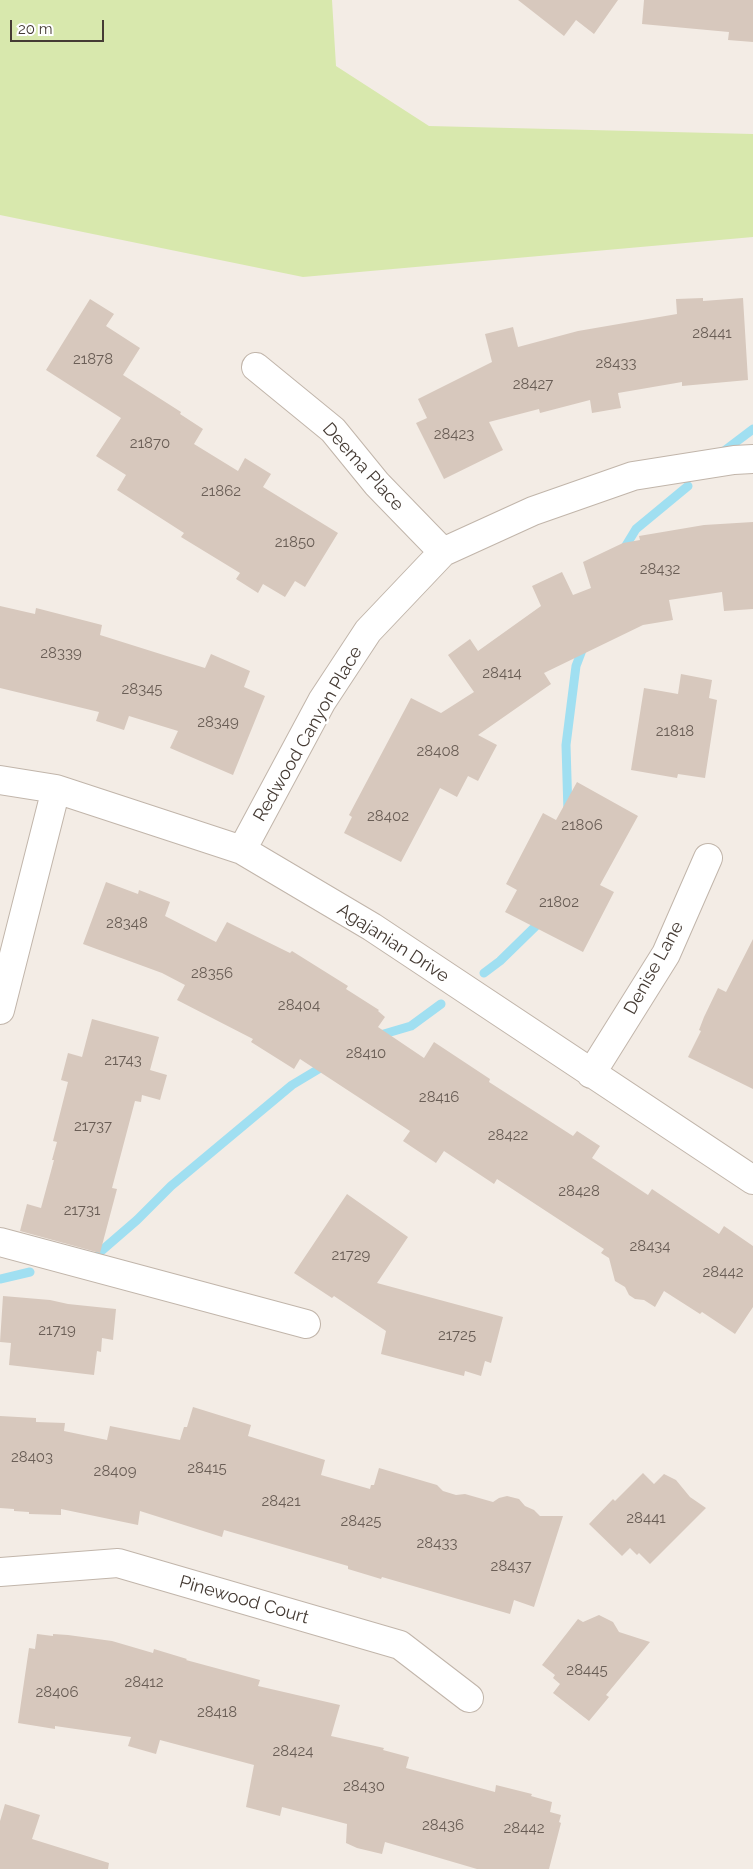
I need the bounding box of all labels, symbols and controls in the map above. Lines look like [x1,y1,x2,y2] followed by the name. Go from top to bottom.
[12,10,106,42] scale bar
[18,20,53,38] text: 20 m
[692,324,732,342] house number: 28441
[73,350,113,368] house number: 21878
[596,354,636,372] house number: 28433
[513,375,553,393] house number: 28427
[318,418,408,516] street label: Deema Place
[434,425,474,443] house number: 28423
[130,434,170,452] house number: 21870
[201,482,241,500] house number: 21862
[275,533,315,551] house number: 21850
[640,560,680,578] house number: 28432
[249,643,367,825] street label: Redwood Canyon Place
[40,644,82,662] house number: 28339
[482,664,522,682] house number: 28414
[121,680,163,698] house number: 28345
[197,713,239,731] house number: 28349
[656,722,694,740] house number: 21818
[417,742,459,760] house number: 28408
[367,807,409,825] house number: 28402
[561,816,603,834] house number: 21806
[539,893,579,911] house number: 21802
[333,899,453,987] street label: Agajanian Drive
[106,914,148,932] house number: 28348
[620,918,688,1018] street label: Denise Lane
[191,964,233,982] house number: 28356
[278,996,320,1014] house number: 28404
[346,1044,386,1062] house number: 28410
[104,1051,142,1069] house number: 21743
[419,1088,459,1106] house number: 28416
[74,1117,112,1135] house number: 21737
[488,1126,528,1144] house number: 28422
[558,1182,600,1200] house number: 28428
[64,1201,100,1219] house number: 21731
[629,1237,671,1255] house number: 28434
[332,1246,370,1264] house number: 21729
[703,1263,743,1281] house number: 28442
[38,1321,76,1339] house number: 21719
[438,1326,476,1344] house number: 21725
[11,1448,53,1466] house number: 28403
[187,1459,227,1477] house number: 28415
[94,1462,136,1480] house number: 28409
[261,1492,301,1510] house number: 28421
[626,1509,666,1527] house number: 28441
[341,1512,381,1530] house number: 28425
[417,1534,457,1552] house number: 28433
[491,1557,531,1575] house number: 28437
[177,1571,311,1629] street label: Pinewood Court
[566,1661,608,1679] house number: 28445
[124,1673,164,1691] house number: 28412
[35,1683,79,1701] house number: 28406
[197,1703,237,1721] house number: 28418
[273,1742,313,1760] house number: 28424
[343,1777,385,1795] house number: 28430
[422,1816,464,1834] house number: 28436
[504,1819,544,1837] house number: 28442

